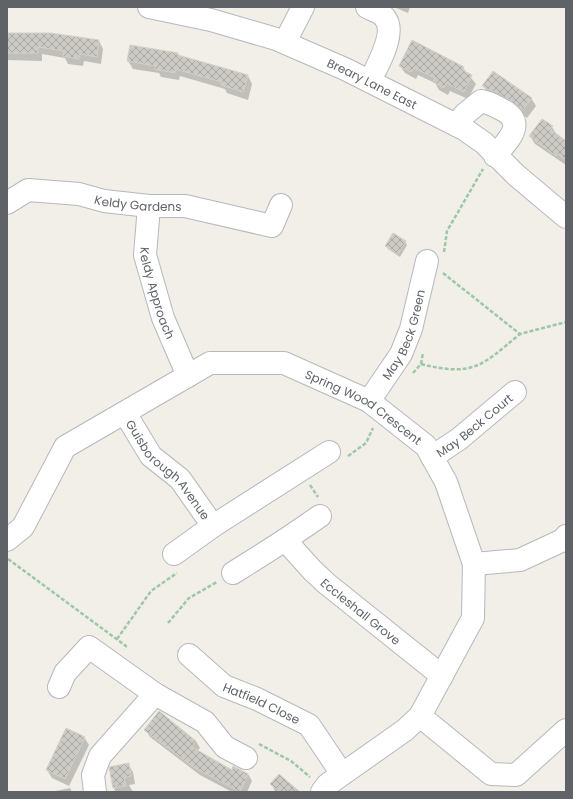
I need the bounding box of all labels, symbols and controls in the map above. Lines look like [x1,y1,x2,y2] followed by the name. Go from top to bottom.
[325,54,420,113] street label: Breary Lane East
[93,190,182,215] street label: Keldy Gardens
[137,246,180,342] street label: Keldy Approach
[378,288,429,383] street label: May Beck Green
[303,365,426,448] street label: Spring Wood Crescent
[432,389,516,461] street label: May Beck Court
[122,416,214,523] street label: Guisborough Avenue
[317,574,405,648] street label: Eccleshall Grove
[221,678,303,728] street label: Hatfield Close

